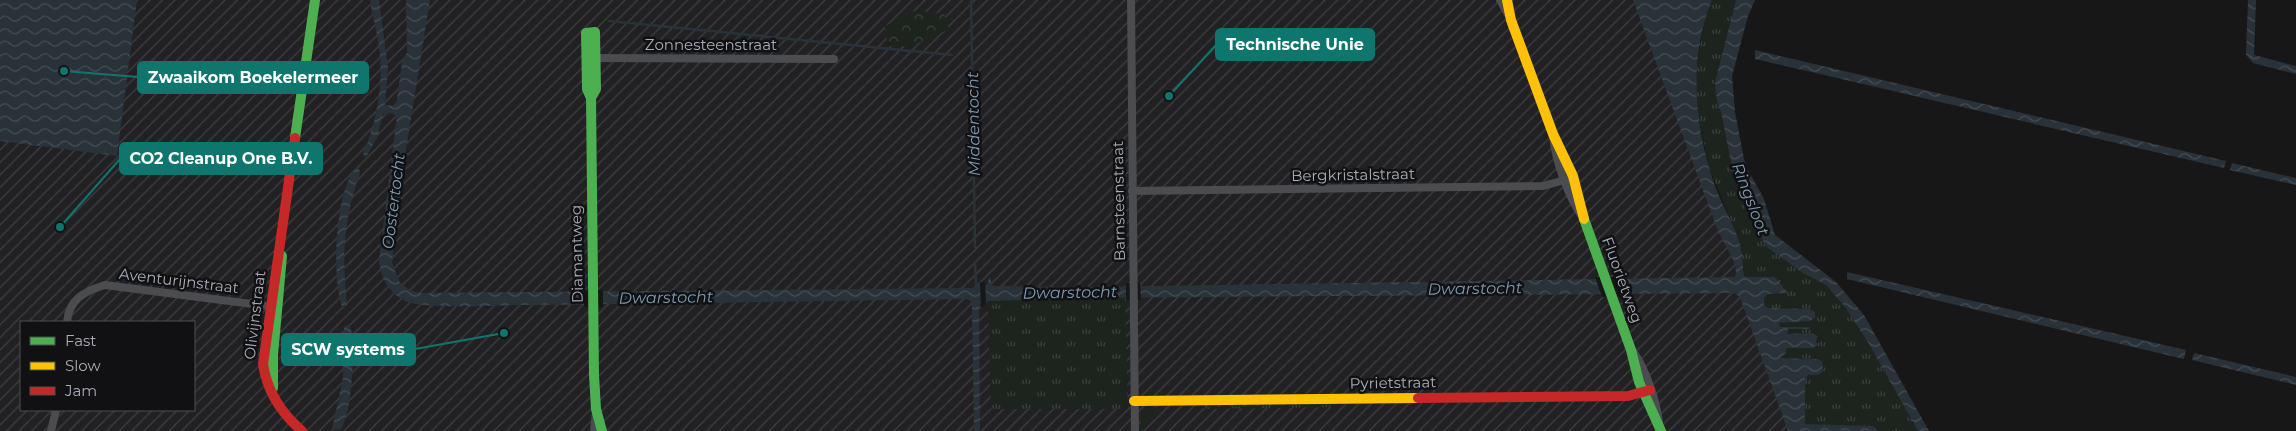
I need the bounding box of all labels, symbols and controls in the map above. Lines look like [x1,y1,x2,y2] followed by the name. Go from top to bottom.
[1216,29,1374,60] callout: Technische Unie
[645,35,777,54] street label: Zonnesteenstraat
[1226,35,1364,54] text: Technische Unie
[138,62,368,93] callout: Zwaaikom Boekelermeer
[148,68,358,87] text: Zwaaikom Boekelermeer
[963,71,984,176] water label: Middentocht
[1108,141,1129,261] street label: Barnsteenstraat
[120,143,322,174] callout: CO2 Cleanup One B.V.
[130,149,312,168] text: CO2 Cleanup One B.V.
[378,152,409,250] water label: Oostertocht
[1728,160,1773,239] water label: Ringsloot
[1291,164,1415,185] street label: Bergkristalstraat
[566,205,587,303] street label: Diamantweg
[1598,234,1647,325] street label: Fluorietweg
[118,264,240,297] street label: Aventurijnstraat
[240,269,269,361] street label: Olivijnstraat
[1428,278,1523,299] water label: Dwarstocht
[1023,282,1118,303] water label: Dwarstocht
[619,287,714,308] water label: Dwarstocht
[20,321,195,411] legend
[65,331,96,350] text: Fast
[282,334,415,365] callout: SCW systems
[291,340,405,359] text: SCW systems
[65,356,101,375] text: Slow
[1350,372,1436,393] street label: Pyrietstraat
[64,381,97,400] text: Jam

